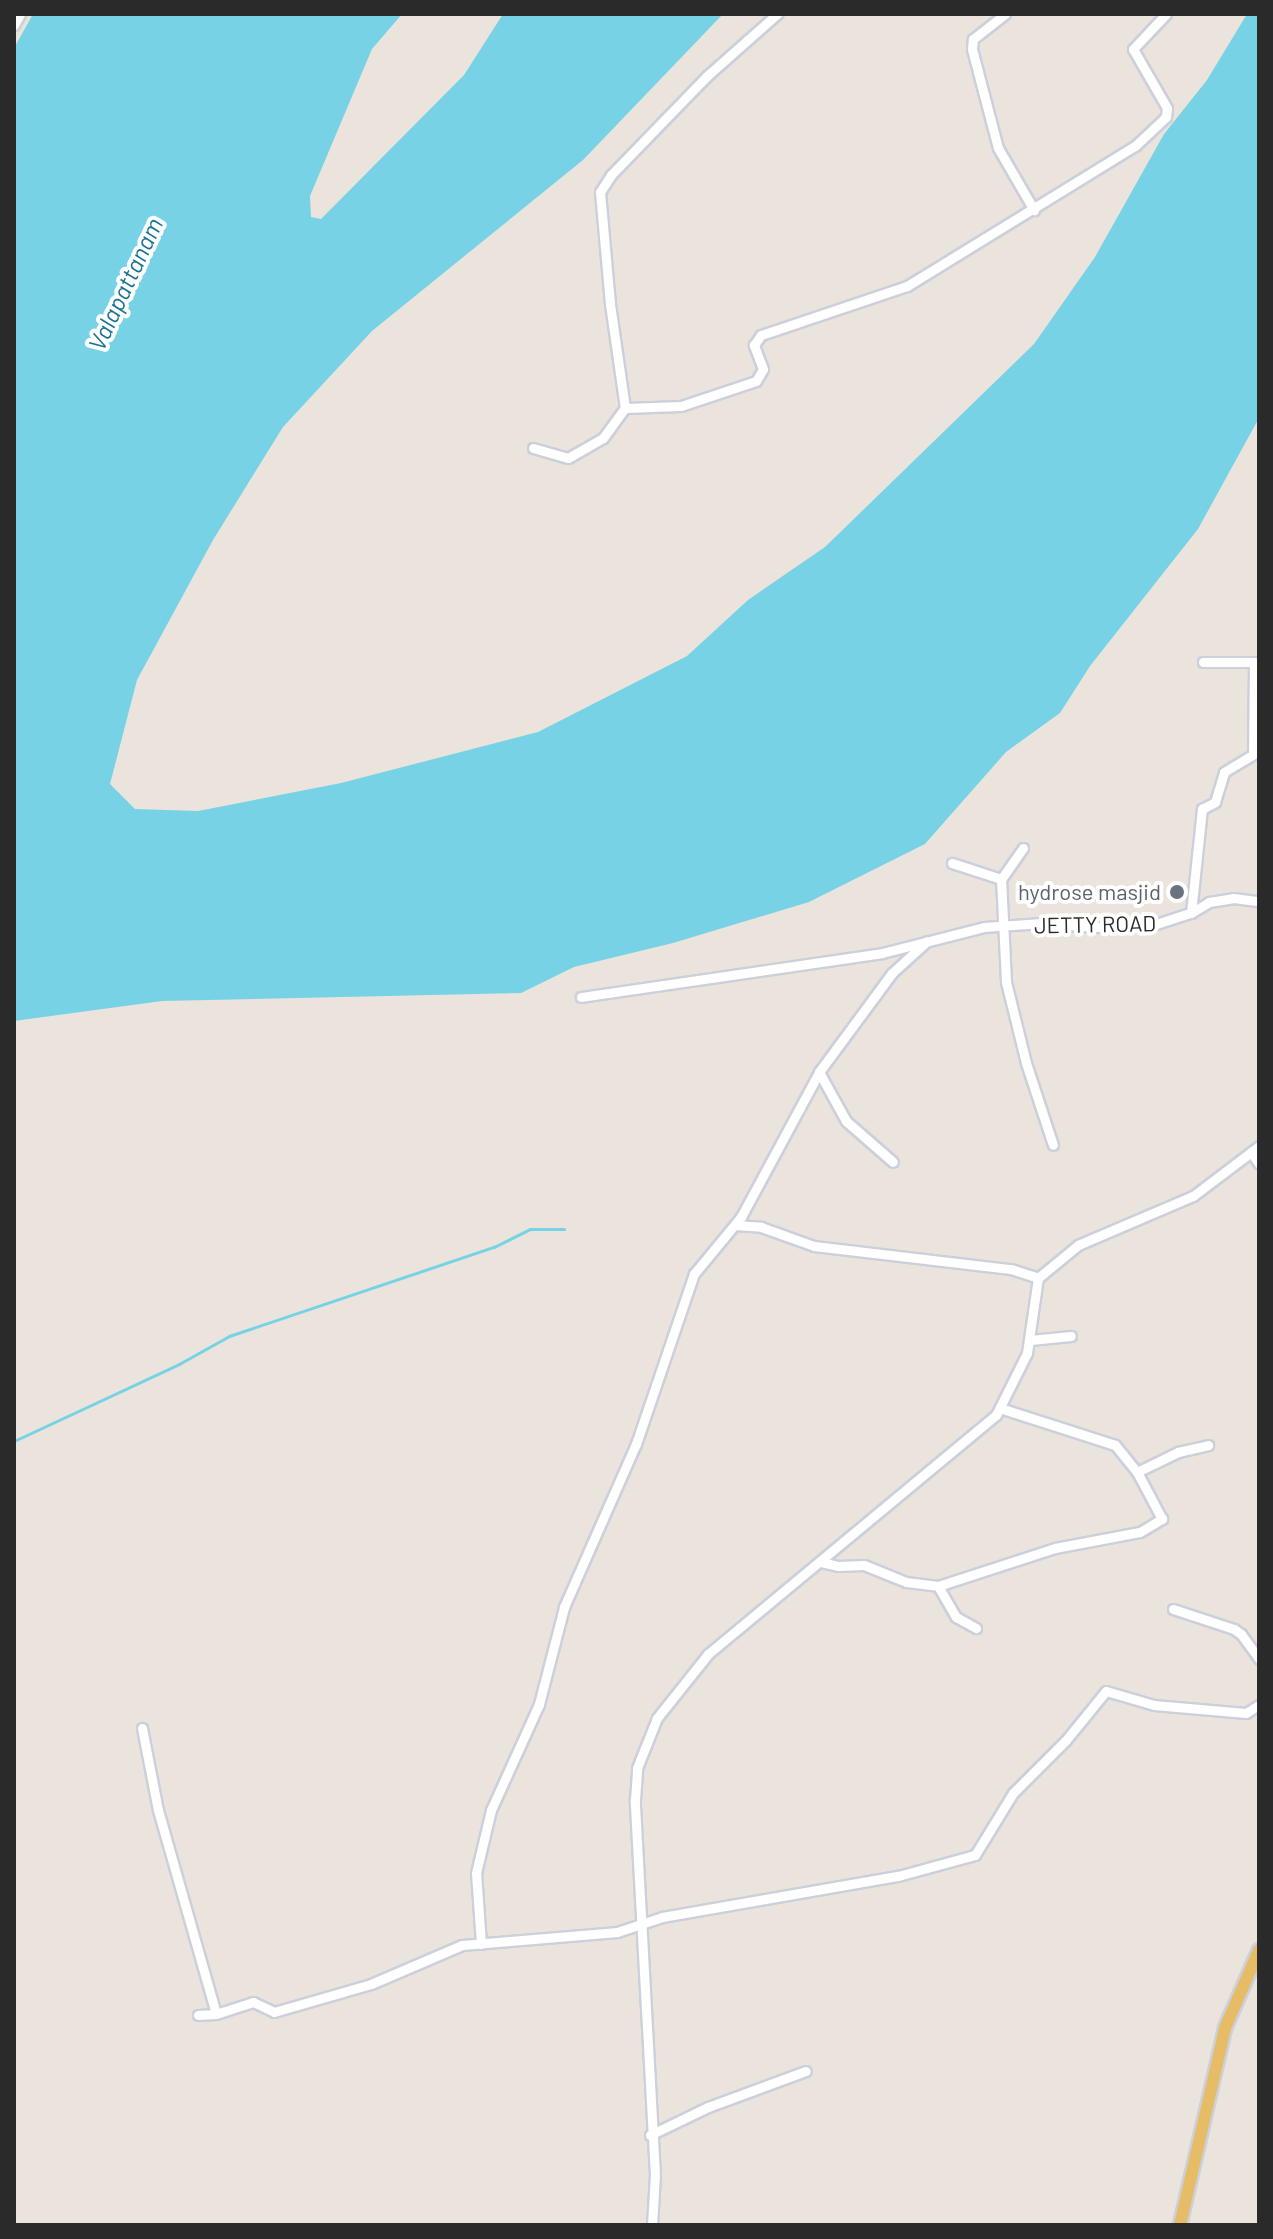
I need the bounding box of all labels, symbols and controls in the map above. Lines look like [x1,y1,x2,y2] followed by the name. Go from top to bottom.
[82,213,168,355] water label: Valapattanam
[1018,879,1161,905] place label: hydrose masjid
[1168,883,1186,901] marker: hydrose masjid
[1034,910,1156,938] street label: JETTY ROAD

